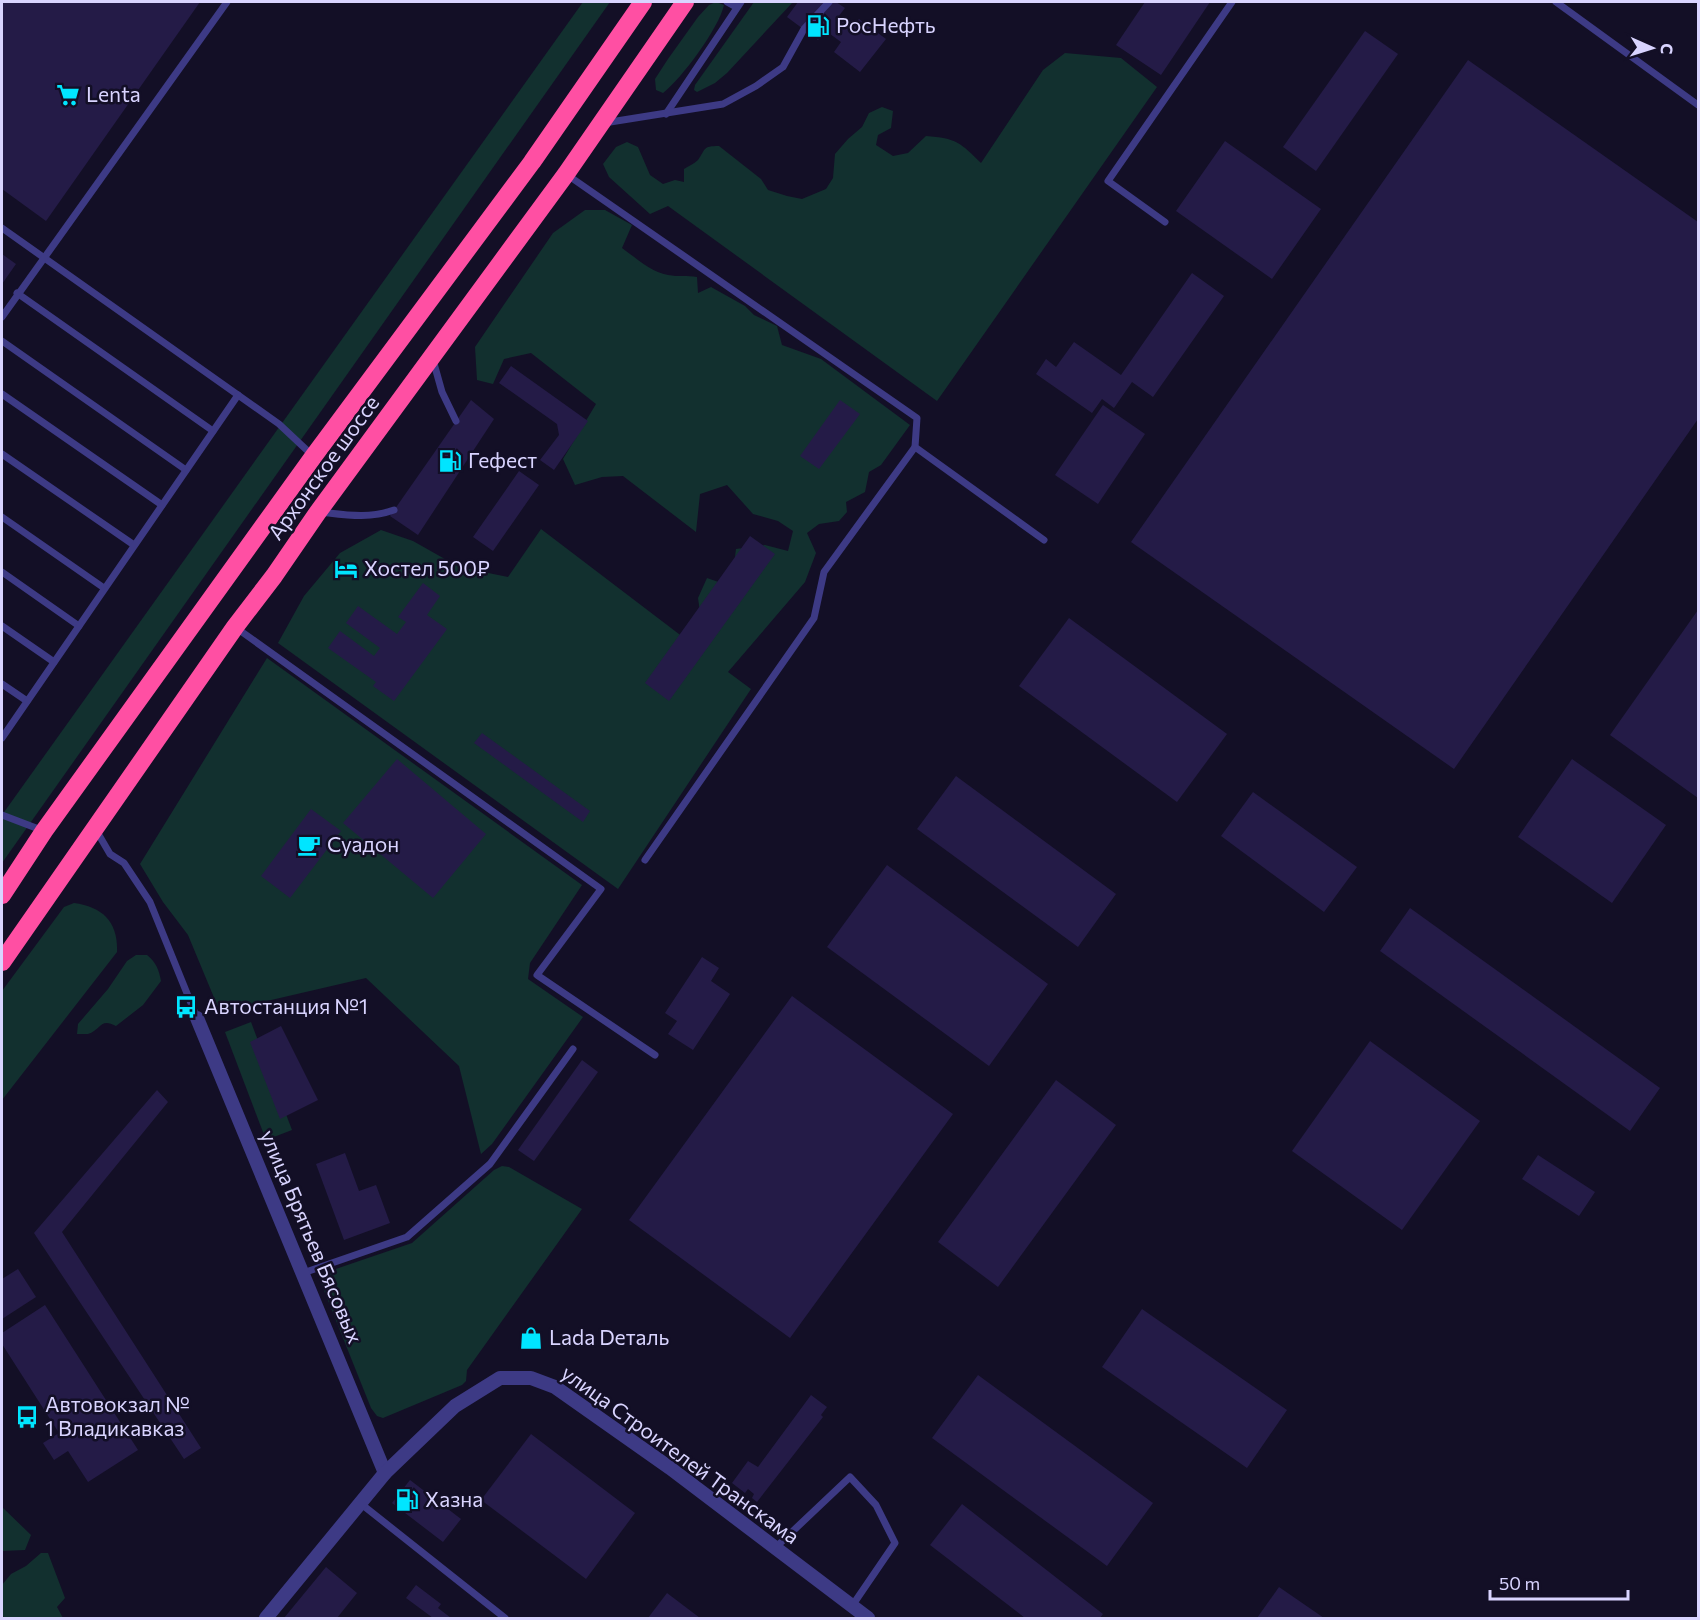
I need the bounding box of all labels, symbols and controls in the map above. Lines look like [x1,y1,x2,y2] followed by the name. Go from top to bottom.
[836,12,936,37] place label: РосНефть
[805,13,831,39] fuel station icon: РосНефть
[1622,18,1682,78] north arrow
[1658,43,1677,55] text: С
[86,81,141,106] place label: Lenta
[55,82,81,108] supermarket icon: Lenta
[262,390,383,544] street label: Архонское шоссе
[468,447,537,472] place label: Гефест
[437,448,463,474] fuel station icon: Гефест
[364,555,490,580] place label: Хостел 500₽
[333,556,359,582] hotel icon: Хостел 500₽
[327,831,399,856] place label: Суадон
[296,832,322,858] cafe icon: Суадон
[204,993,368,1018] place label: Автостанция №1
[173,994,199,1020] bus stop icon: Автостанция №1
[256,1126,369,1347] street label: улица Брятьев Бясовых
[549,1324,670,1349] place label: Lada Dеталь
[518,1325,544,1351] shop icon: Lada Dеталь
[557,1359,805,1548] street label: улица Строителей Транскама
[45,1391,190,1440] place label: Автовокзал № 1 Владикавказ
[14,1404,40,1430] bus stop icon: Автовокзал № 1 Владикавказ
[425,1486,483,1511] place label: Хазна
[394,1487,420,1513] fuel station icon: Хазна
[1490,1563,1628,1601] scale bar
[1499,1572,1540,1594] text: 50 m

